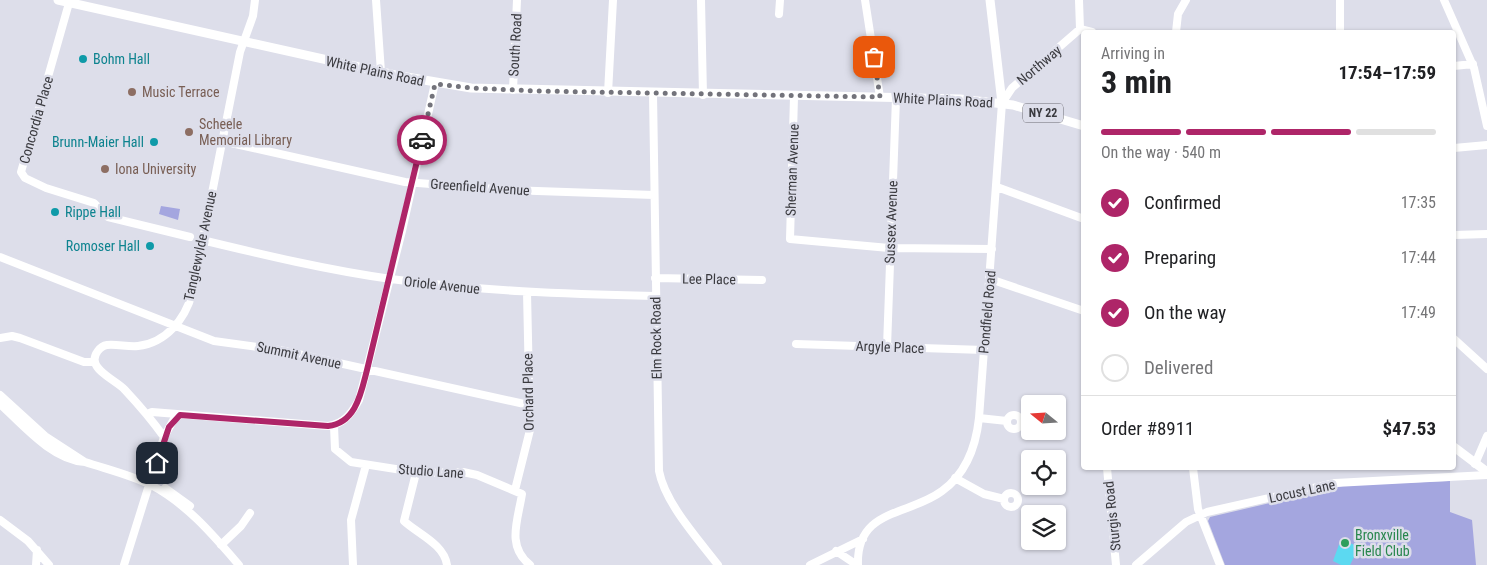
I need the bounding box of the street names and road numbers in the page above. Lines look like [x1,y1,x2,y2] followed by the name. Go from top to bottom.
[505,13,525,77] street label: South Road
[1014,42,1064,88] street label: Northway
[324,53,426,89] street label: White Plains Road
[16,74,56,166] street label: Concordia Place
[893,89,993,111] street label: White Plains Road
[1023,104,1063,122] road number: NY 22
[782,123,802,216] street label: Sherman Avenue
[430,176,531,198] street label: Greenfield Avenue
[882,180,900,264] street label: Sussex Avenue
[181,189,220,302] street label: Tanglewylde Avenue
[975,270,999,354] street label: Pondfield Road
[682,271,736,287] street label: Lee Place
[403,273,481,297] street label: Oriole Avenue
[647,297,665,379] street label: Elm Rock Road
[255,338,343,372] street label: Summit Avenue
[855,338,925,356] street label: Argyle Place
[519,353,537,431] street label: Orchard Place
[398,461,465,481] street label: Studio Lane
[1267,476,1337,506] street label: Locust Lane
[1100,480,1124,552] street label: Sturgis Road

